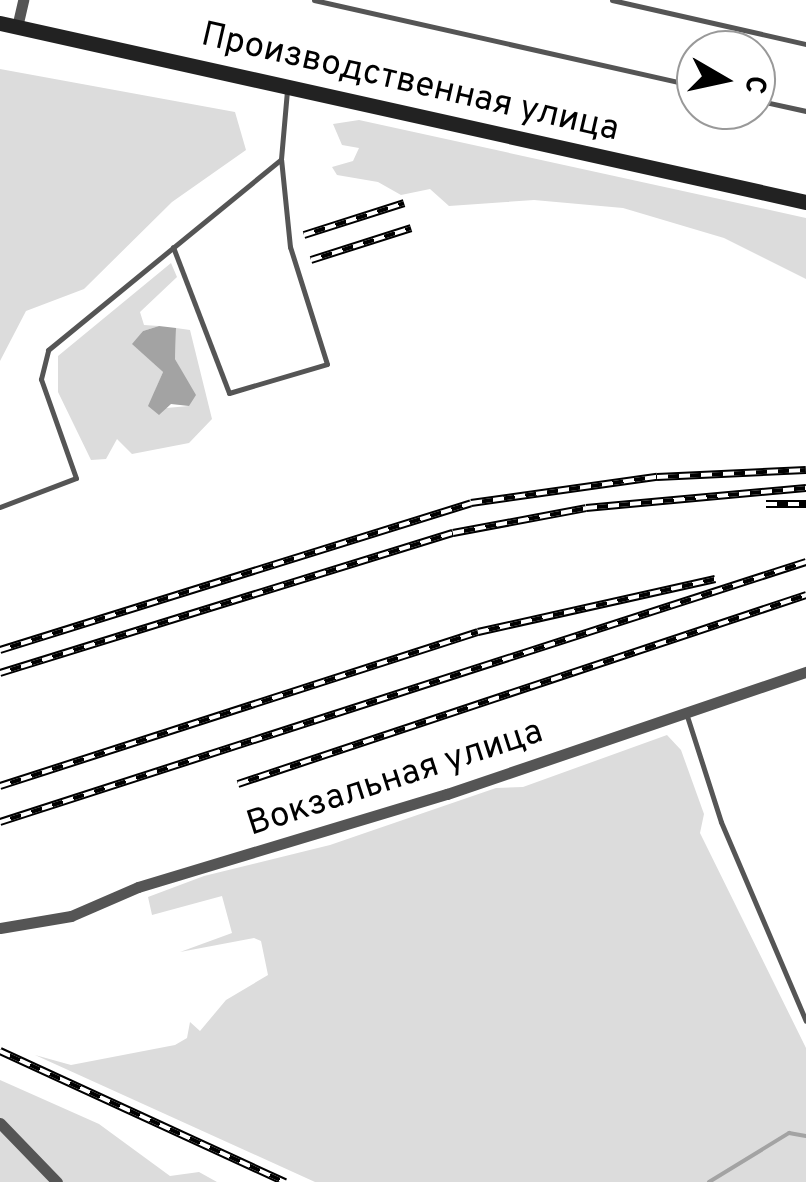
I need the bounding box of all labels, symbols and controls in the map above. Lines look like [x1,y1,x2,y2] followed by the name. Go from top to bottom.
[197,14,623,152] street label: Производственная улица
[676,30,776,130] north arrow
[734,73,773,96] text: С
[242,711,548,847] street label: Вокзальная улица

